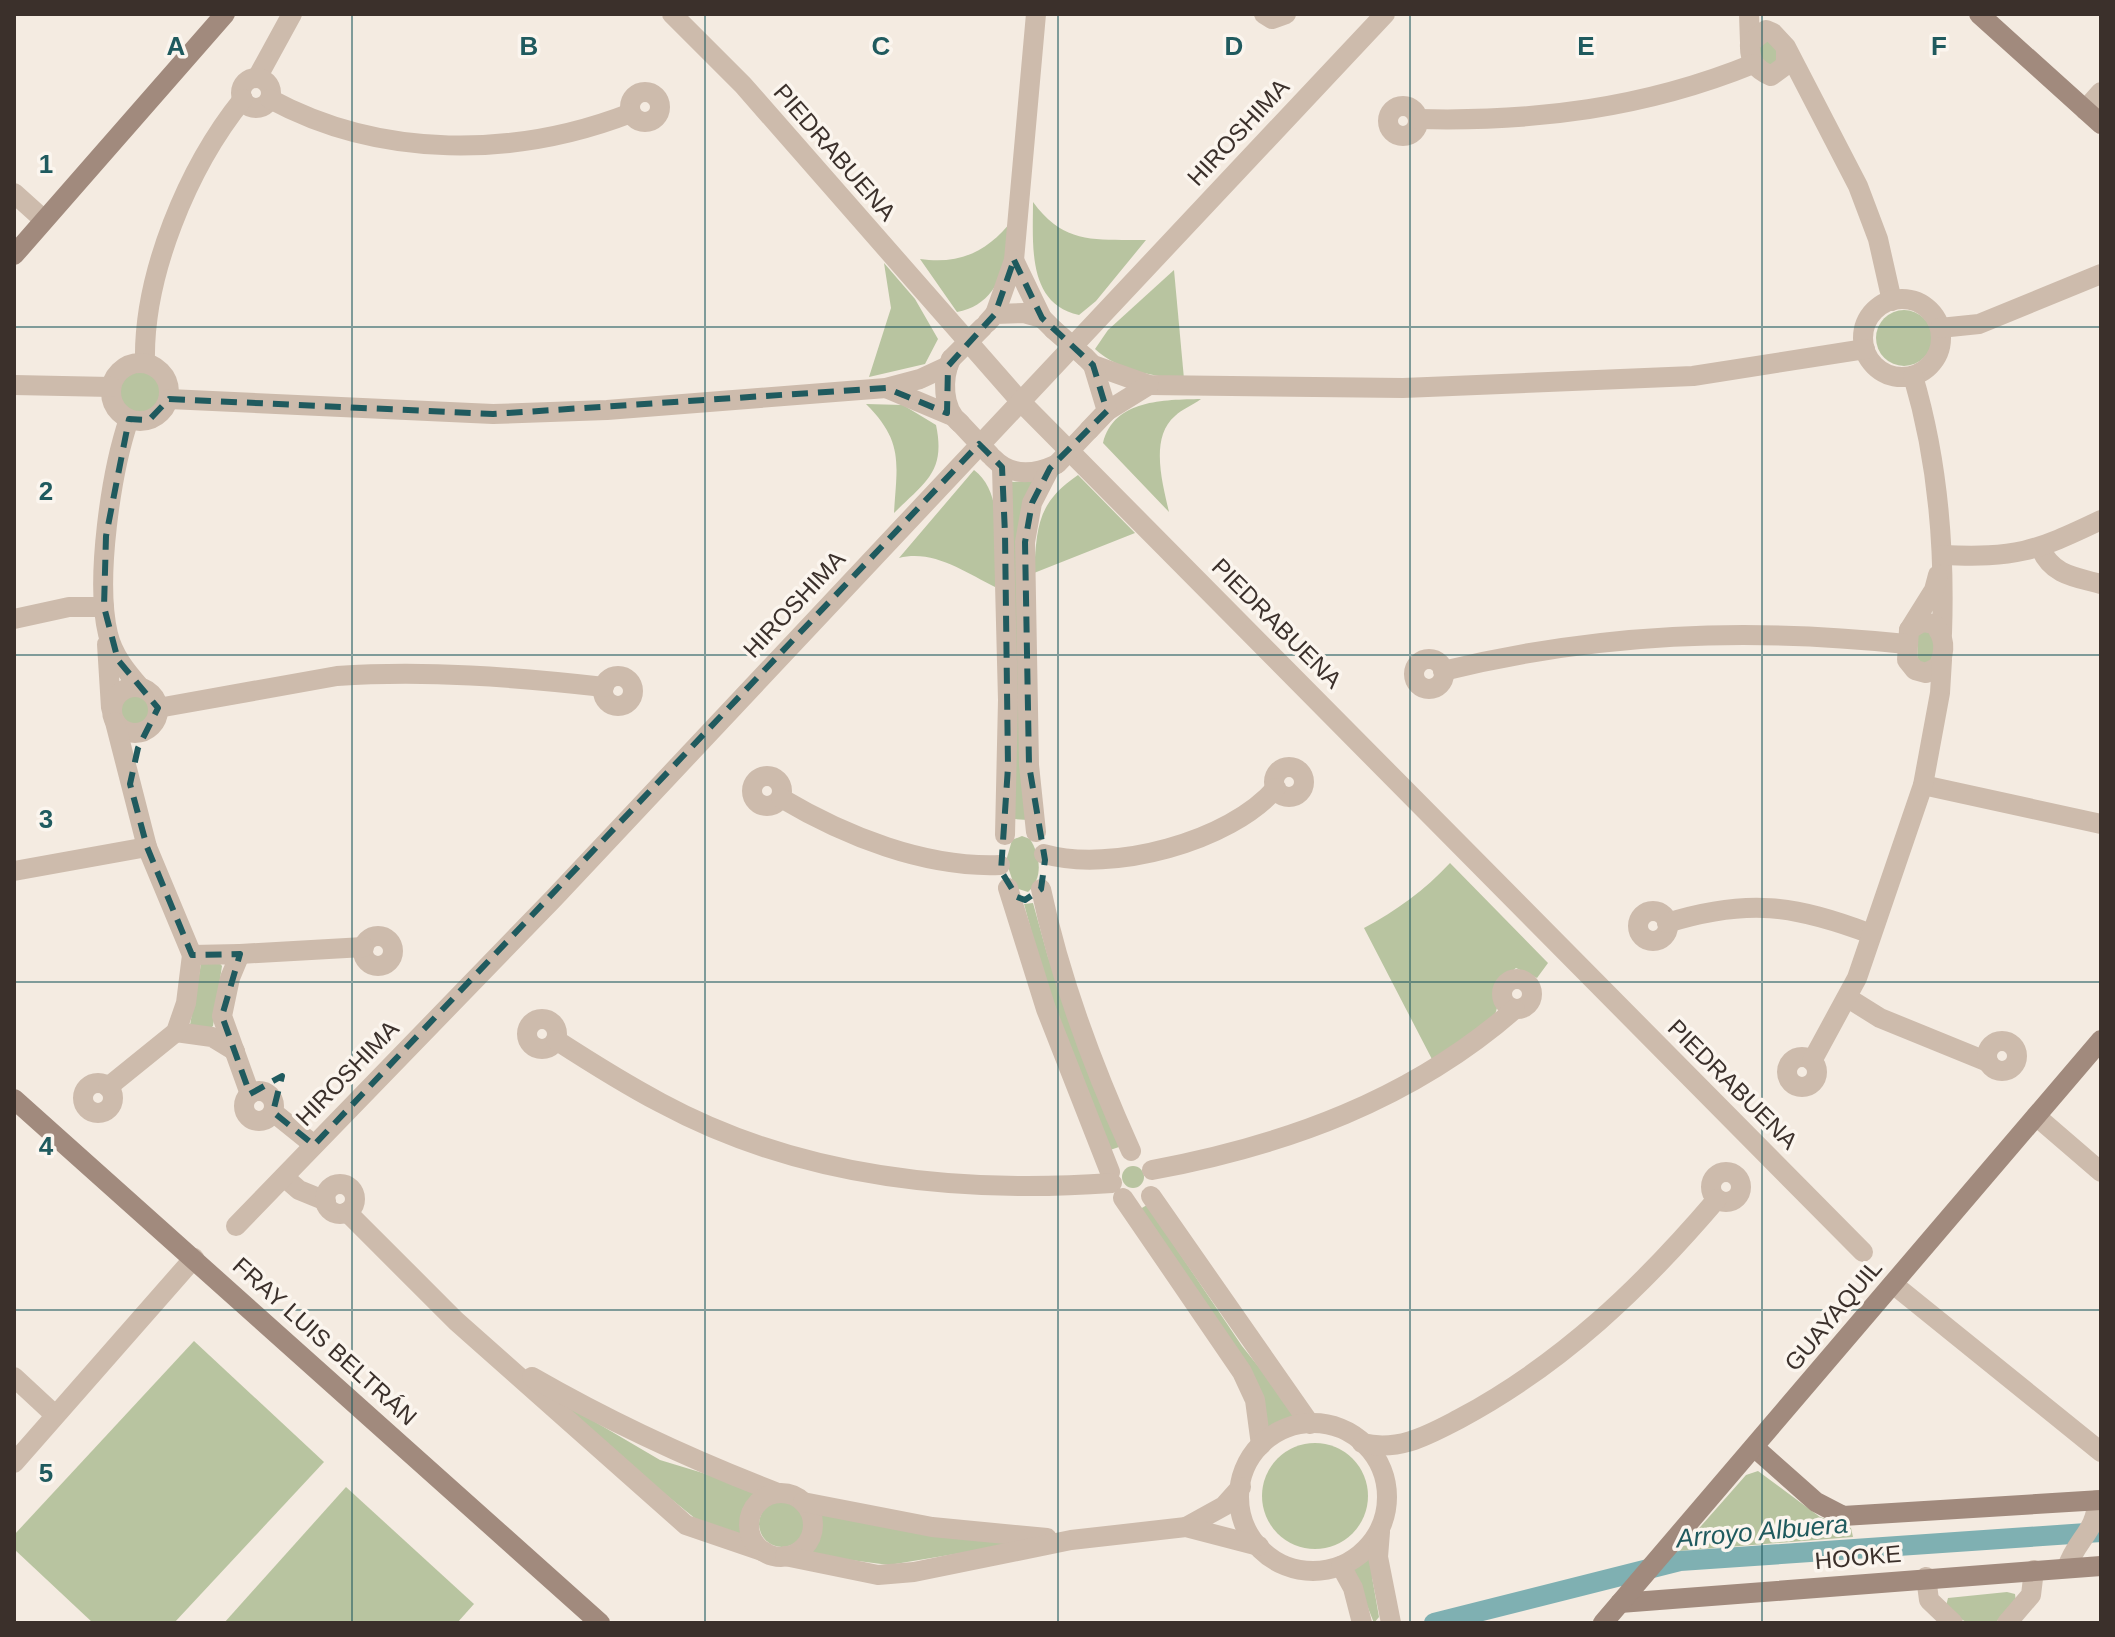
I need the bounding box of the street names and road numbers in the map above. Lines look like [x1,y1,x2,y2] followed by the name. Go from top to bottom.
[1182,73,1294,191] street label: HIROSHIMA
[768,78,902,226] street label: PIEDRABUENA
[738,545,850,663] street label: HIROSHIMA
[1207,553,1347,693] street label: PIEDRABUENA
[1663,1014,1803,1154] street label: PIEDRABUENA
[290,1015,404,1131] street label: HIROSHIMA
[228,1252,422,1430] street label: FRAY LUIS BELTRÁN
[1779,1254,1887,1376] street label: GUAYAQUIL
[1814,1540,1902,1574] street label: HOOKE

